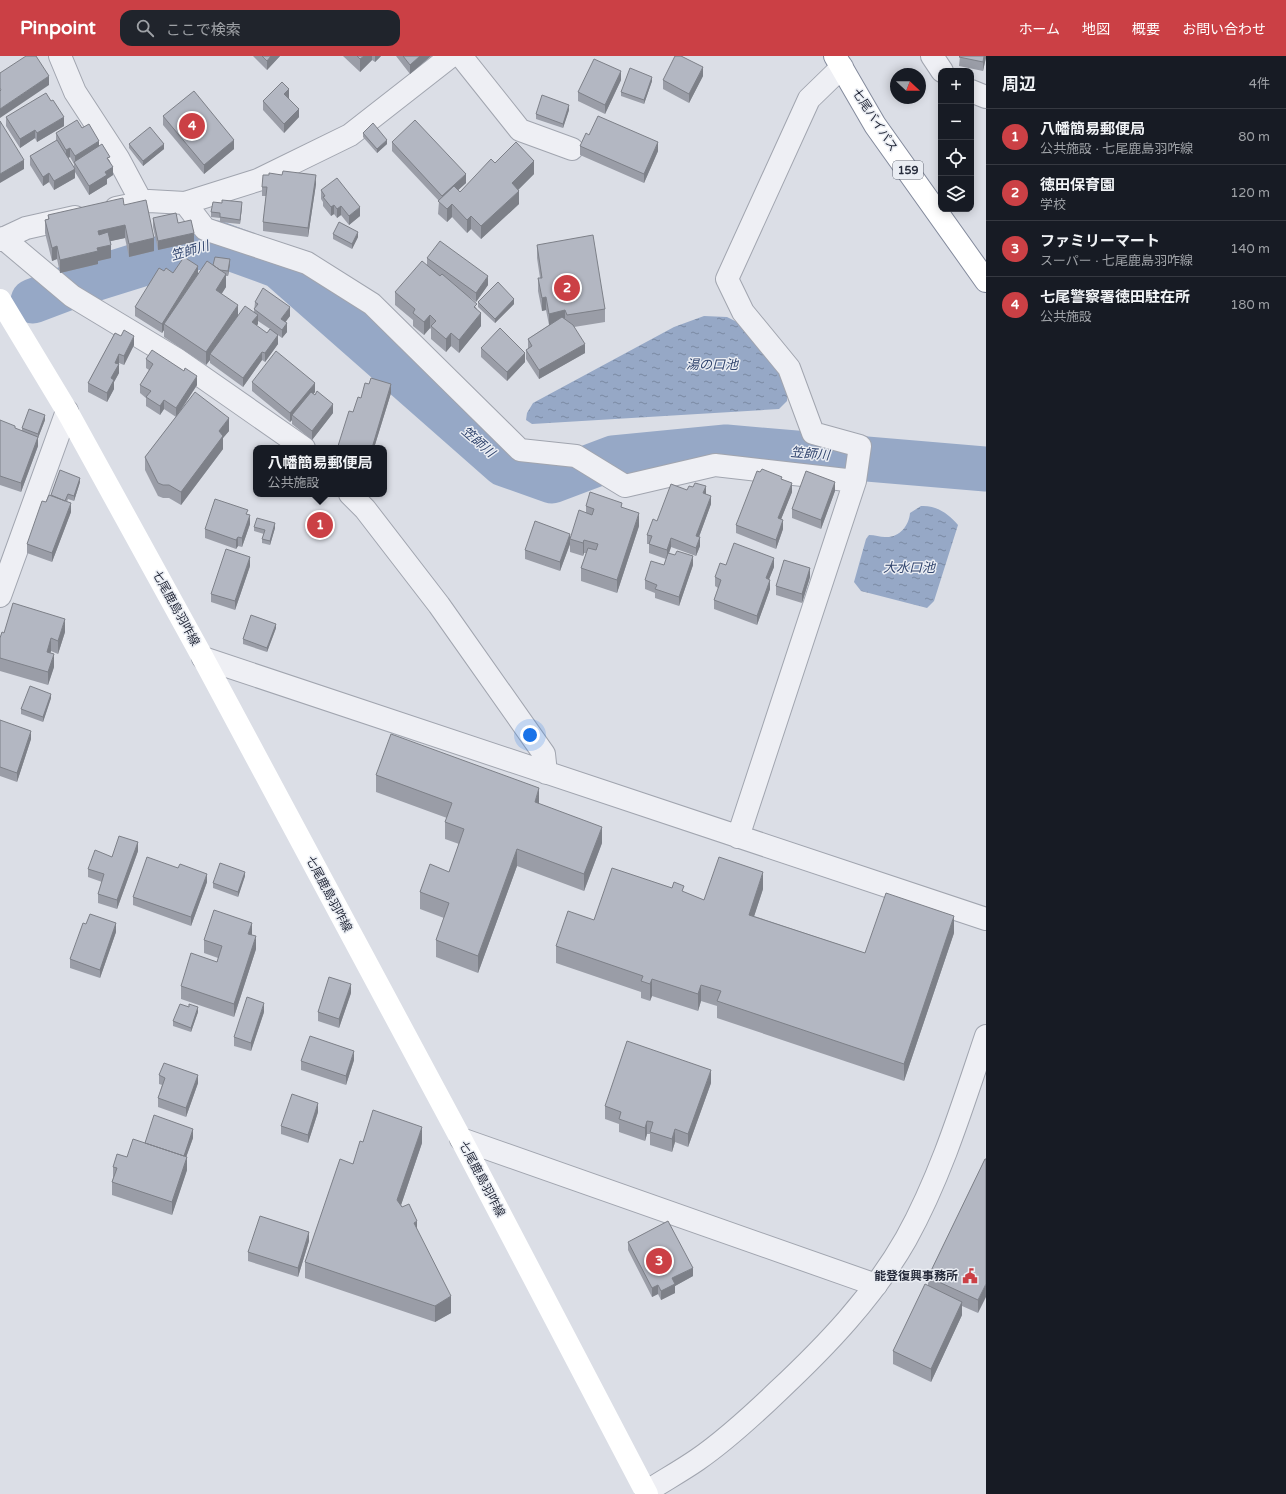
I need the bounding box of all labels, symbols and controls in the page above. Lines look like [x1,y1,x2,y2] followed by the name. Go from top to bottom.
[120,10,400,46] search box
[20,17,96,39] text: Pinpoint
[134,17,156,39] icon: search
[166,21,241,39] text: ここで検索
[1018,21,1060,38] text: ホーム
[1082,21,1110,38] text: 地図
[1132,21,1160,38] text: 概要
[1182,21,1266,38] text: お問い合わせ
[890,68,926,104] north arrow
[938,68,974,212] map controls
[938,68,974,104] button: +
[1002,74,1036,95] text: 周辺
[1249,76,1270,92] text: 4件
[850,86,900,154] street label: 七尾バイパス
[938,104,974,140] button: −
[179,111,205,141] pin: 4
[1040,120,1145,138] text: 八幡簡易郵便局
[1011,129,1019,145] text: 1
[1238,129,1270,145] text: 80 m
[938,140,974,176] button: locate
[1040,141,1193,157] text: 公共施設 · 七尾鹿島羽咋線
[893,161,923,179] road number: 159
[938,176,974,212] button: layers
[1040,176,1115,194] text: 徳田保育園
[1011,185,1019,201] text: 2
[1230,185,1270,201] text: 120 m
[1040,197,1066,213] text: 学校
[1040,232,1160,250] text: ファミリーマート
[169,237,213,264] water label: 笠師川
[1011,241,1019,257] text: 3
[1230,241,1270,257] text: 140 m
[1040,253,1193,269] text: スーパー · 七尾鹿島羽咋線
[554,273,580,303] pin: 2
[1040,288,1190,306] text: 七尾警察署徳田駐在所
[1011,297,1019,313] text: 4
[1230,297,1270,313] text: 180 m
[1040,309,1092,325] text: 公共施設
[686,357,740,373] water label: 湯の口池
[458,423,499,462] water label: 笠師川
[790,444,832,464] water label: 笠師川
[253,445,387,497] popup
[267,454,373,472] text: 八幡簡易郵便局
[267,475,320,491] text: 公共施設
[307,510,333,540] pin: 1
[883,560,937,576] water label: 大水口池
[150,568,202,648] street label: 七尾鹿島羽咋線
[520,725,540,745] your location
[303,854,355,934] street label: 七尾鹿島羽咋線
[456,1139,508,1219] street label: 七尾鹿島羽咋線
[646,1246,672,1276] pin: 3
[961,1267,979,1285] public building icon: 能登復興事務所
[874,1269,958,1283] place label: 能登復興事務所

